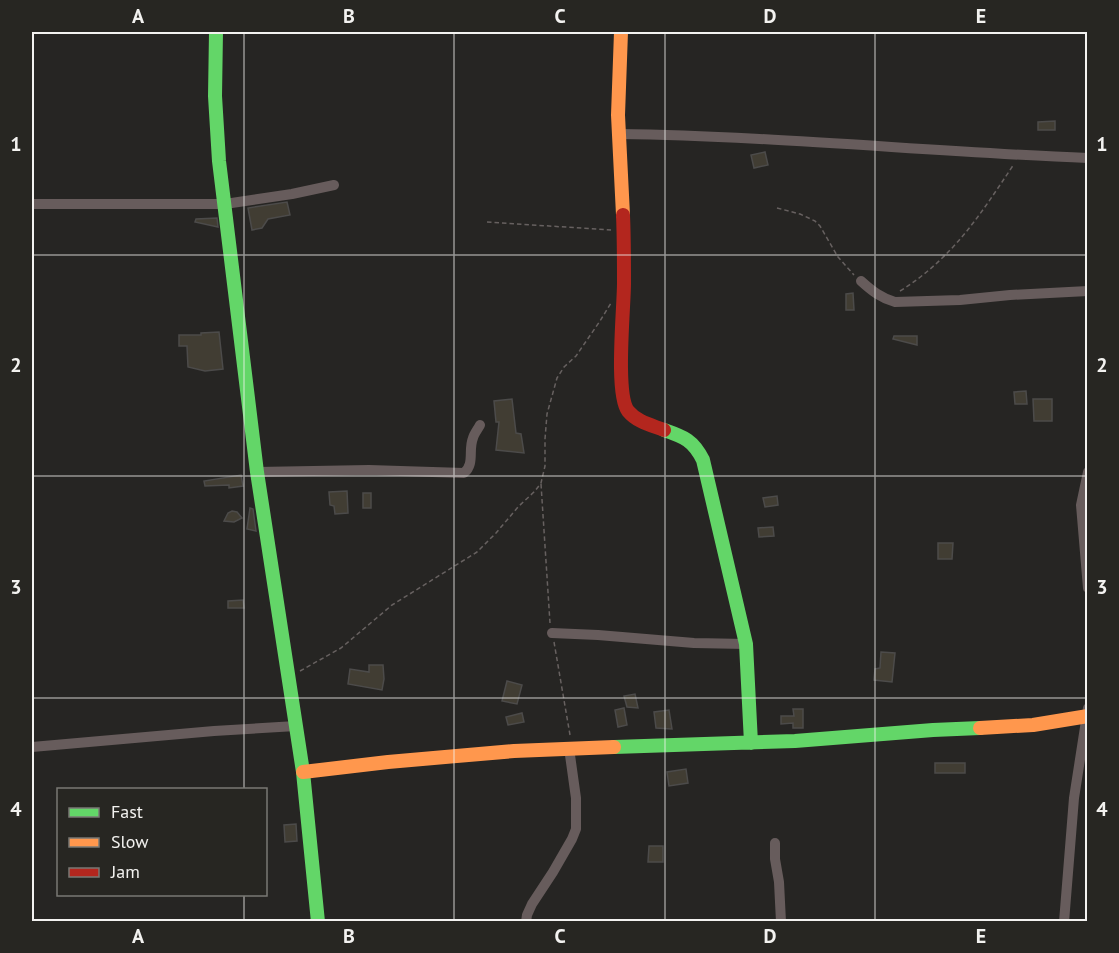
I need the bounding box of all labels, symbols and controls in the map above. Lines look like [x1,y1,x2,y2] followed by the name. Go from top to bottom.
[132,3,145,29] text: A
[343,3,355,29] text: B
[554,3,566,29] text: C
[764,3,777,29] text: D
[976,3,986,29] text: E
[10,131,22,157] text: 1
[1096,131,1108,157] text: 1
[10,352,22,378] text: 2
[1096,352,1108,378] text: 2
[10,574,22,600] text: 3
[1096,574,1108,600] text: 3
[57,788,267,896] legend
[10,796,22,822] text: 4
[1096,796,1108,822] text: 4
[111,800,143,823] text: Fast
[111,830,149,853] text: Slow
[110,860,140,883] text: Jam
[132,923,145,949] text: A
[343,923,355,949] text: B
[554,923,566,949] text: C
[764,923,777,949] text: D
[976,923,986,949] text: E

